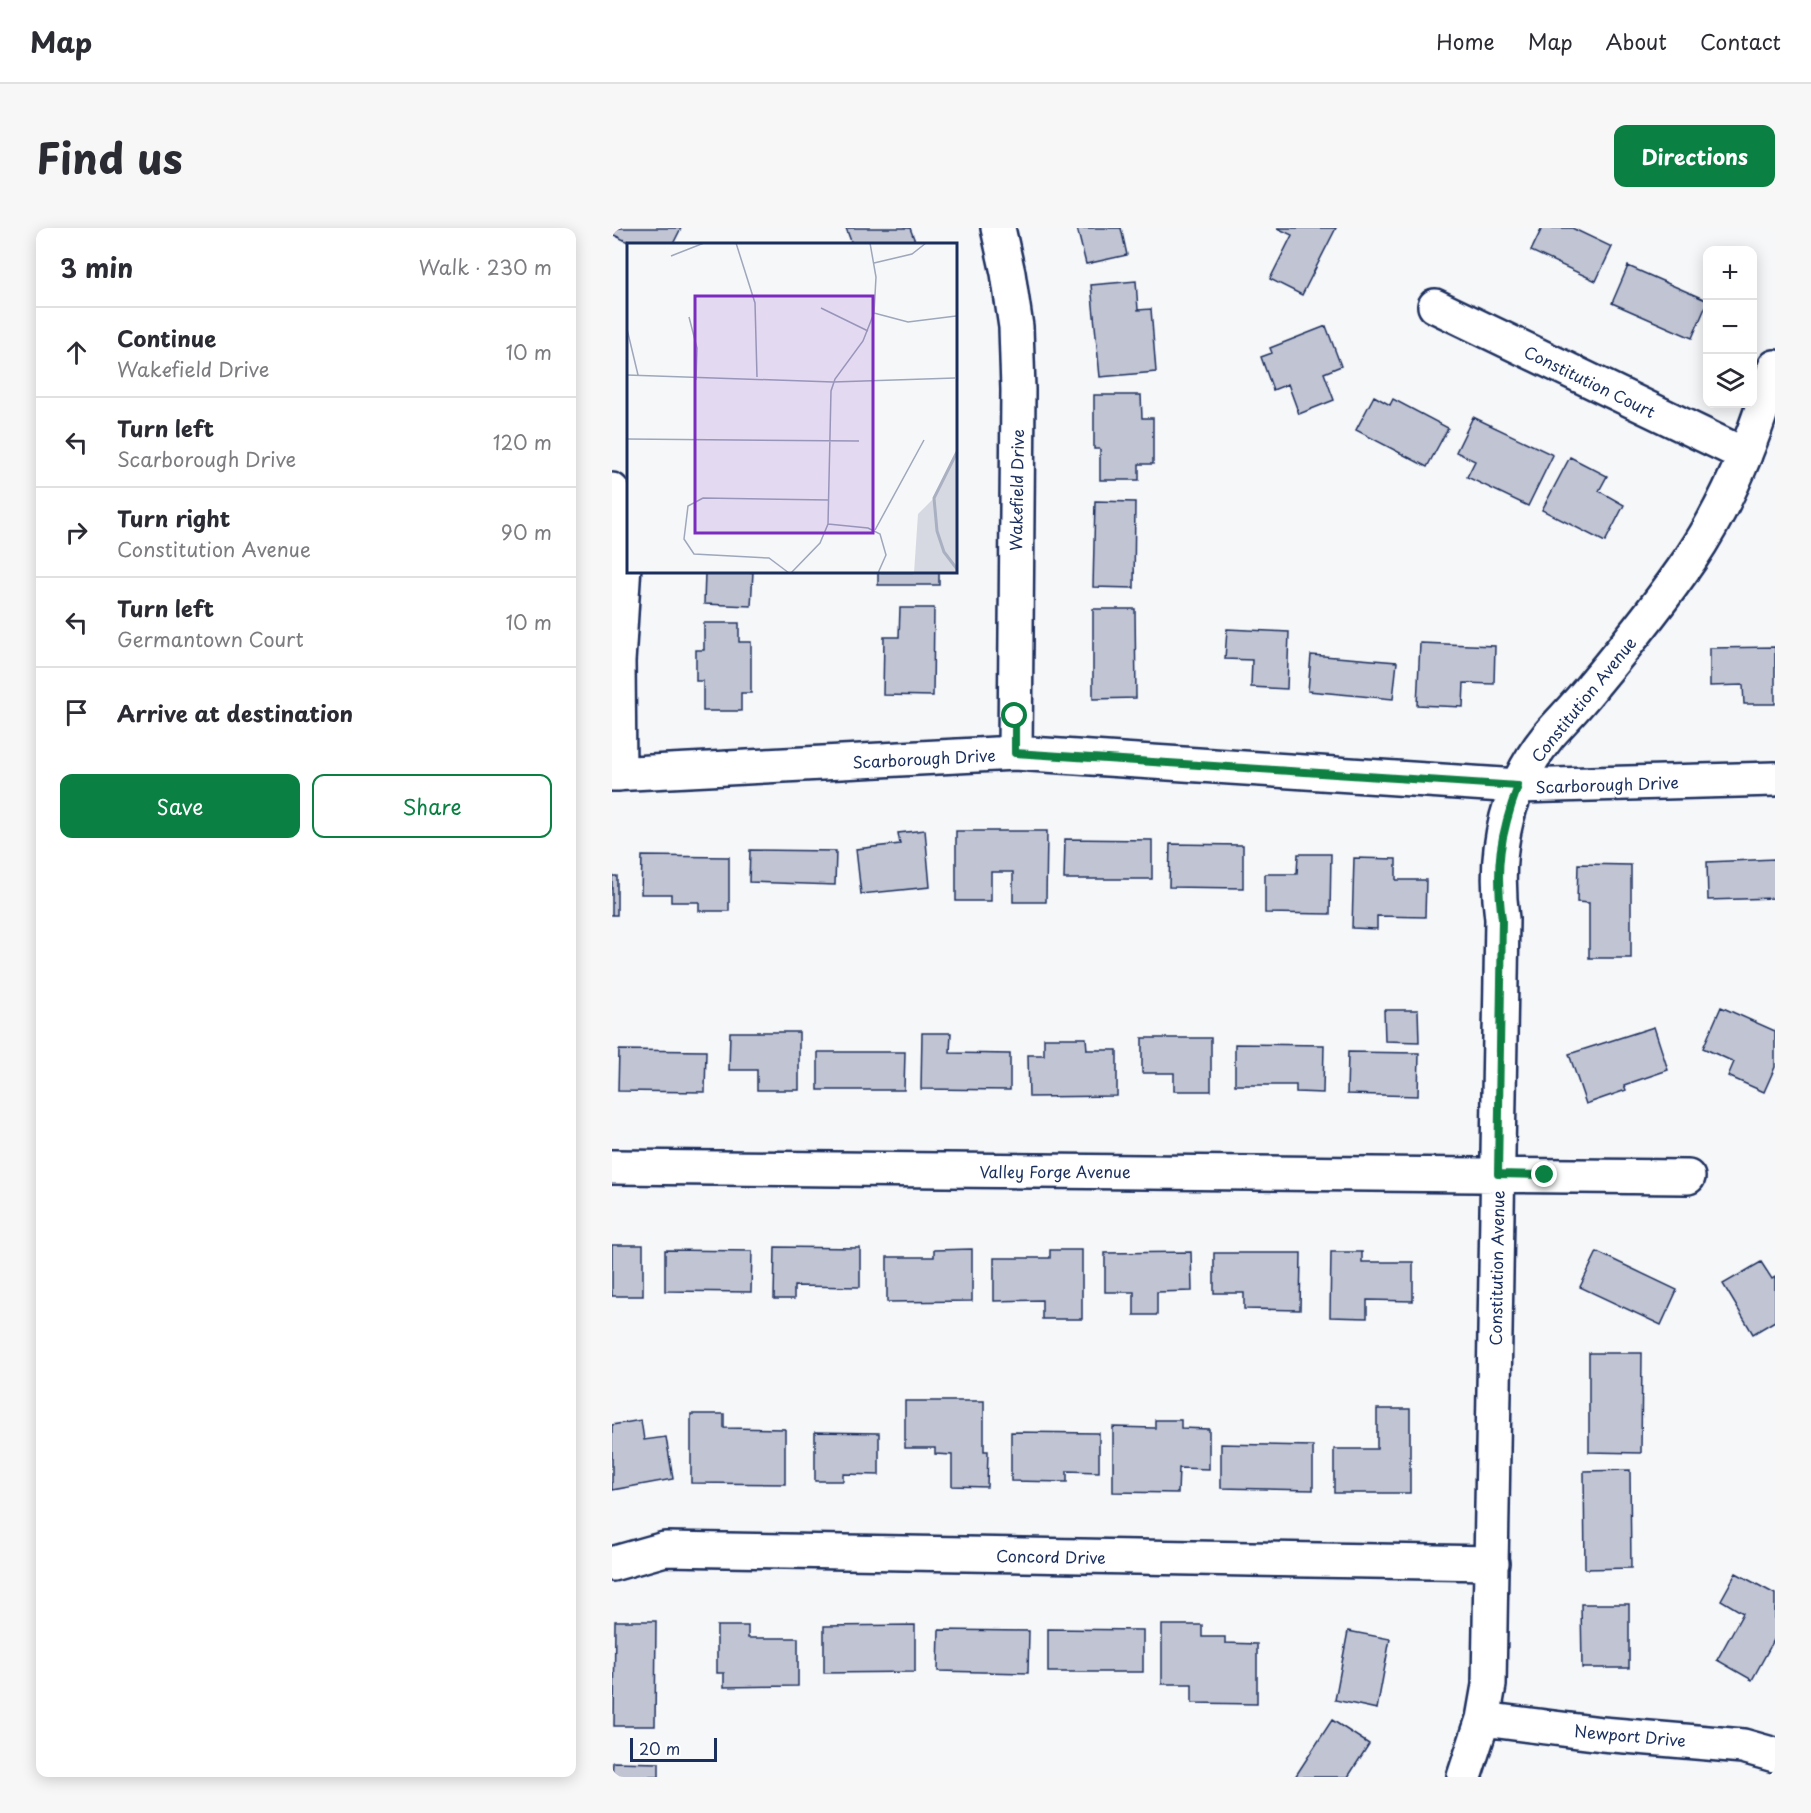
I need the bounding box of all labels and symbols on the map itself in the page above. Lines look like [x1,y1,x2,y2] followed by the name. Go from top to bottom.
[627,243,957,573] inset map
[1520,339,1660,423] street label: Constitution Court
[1003,429,1029,551] street label: Wakefield Drive
[1525,631,1641,767] street label: Constitution Avenue
[1001,702,1027,728] route start
[852,742,996,774] street label: Scarborough Drive
[1535,770,1679,798] street label: Scarborough Drive
[979,1159,1131,1183] street label: Valley Forge Avenue
[1531,1161,1557,1187] route end
[1483,1190,1509,1346] street label: Constitution Avenue
[996,1543,1106,1569] street label: Concord Drive
[1573,1718,1687,1752] street label: Newport Drive
[630,1735,717,1762] scale bar

